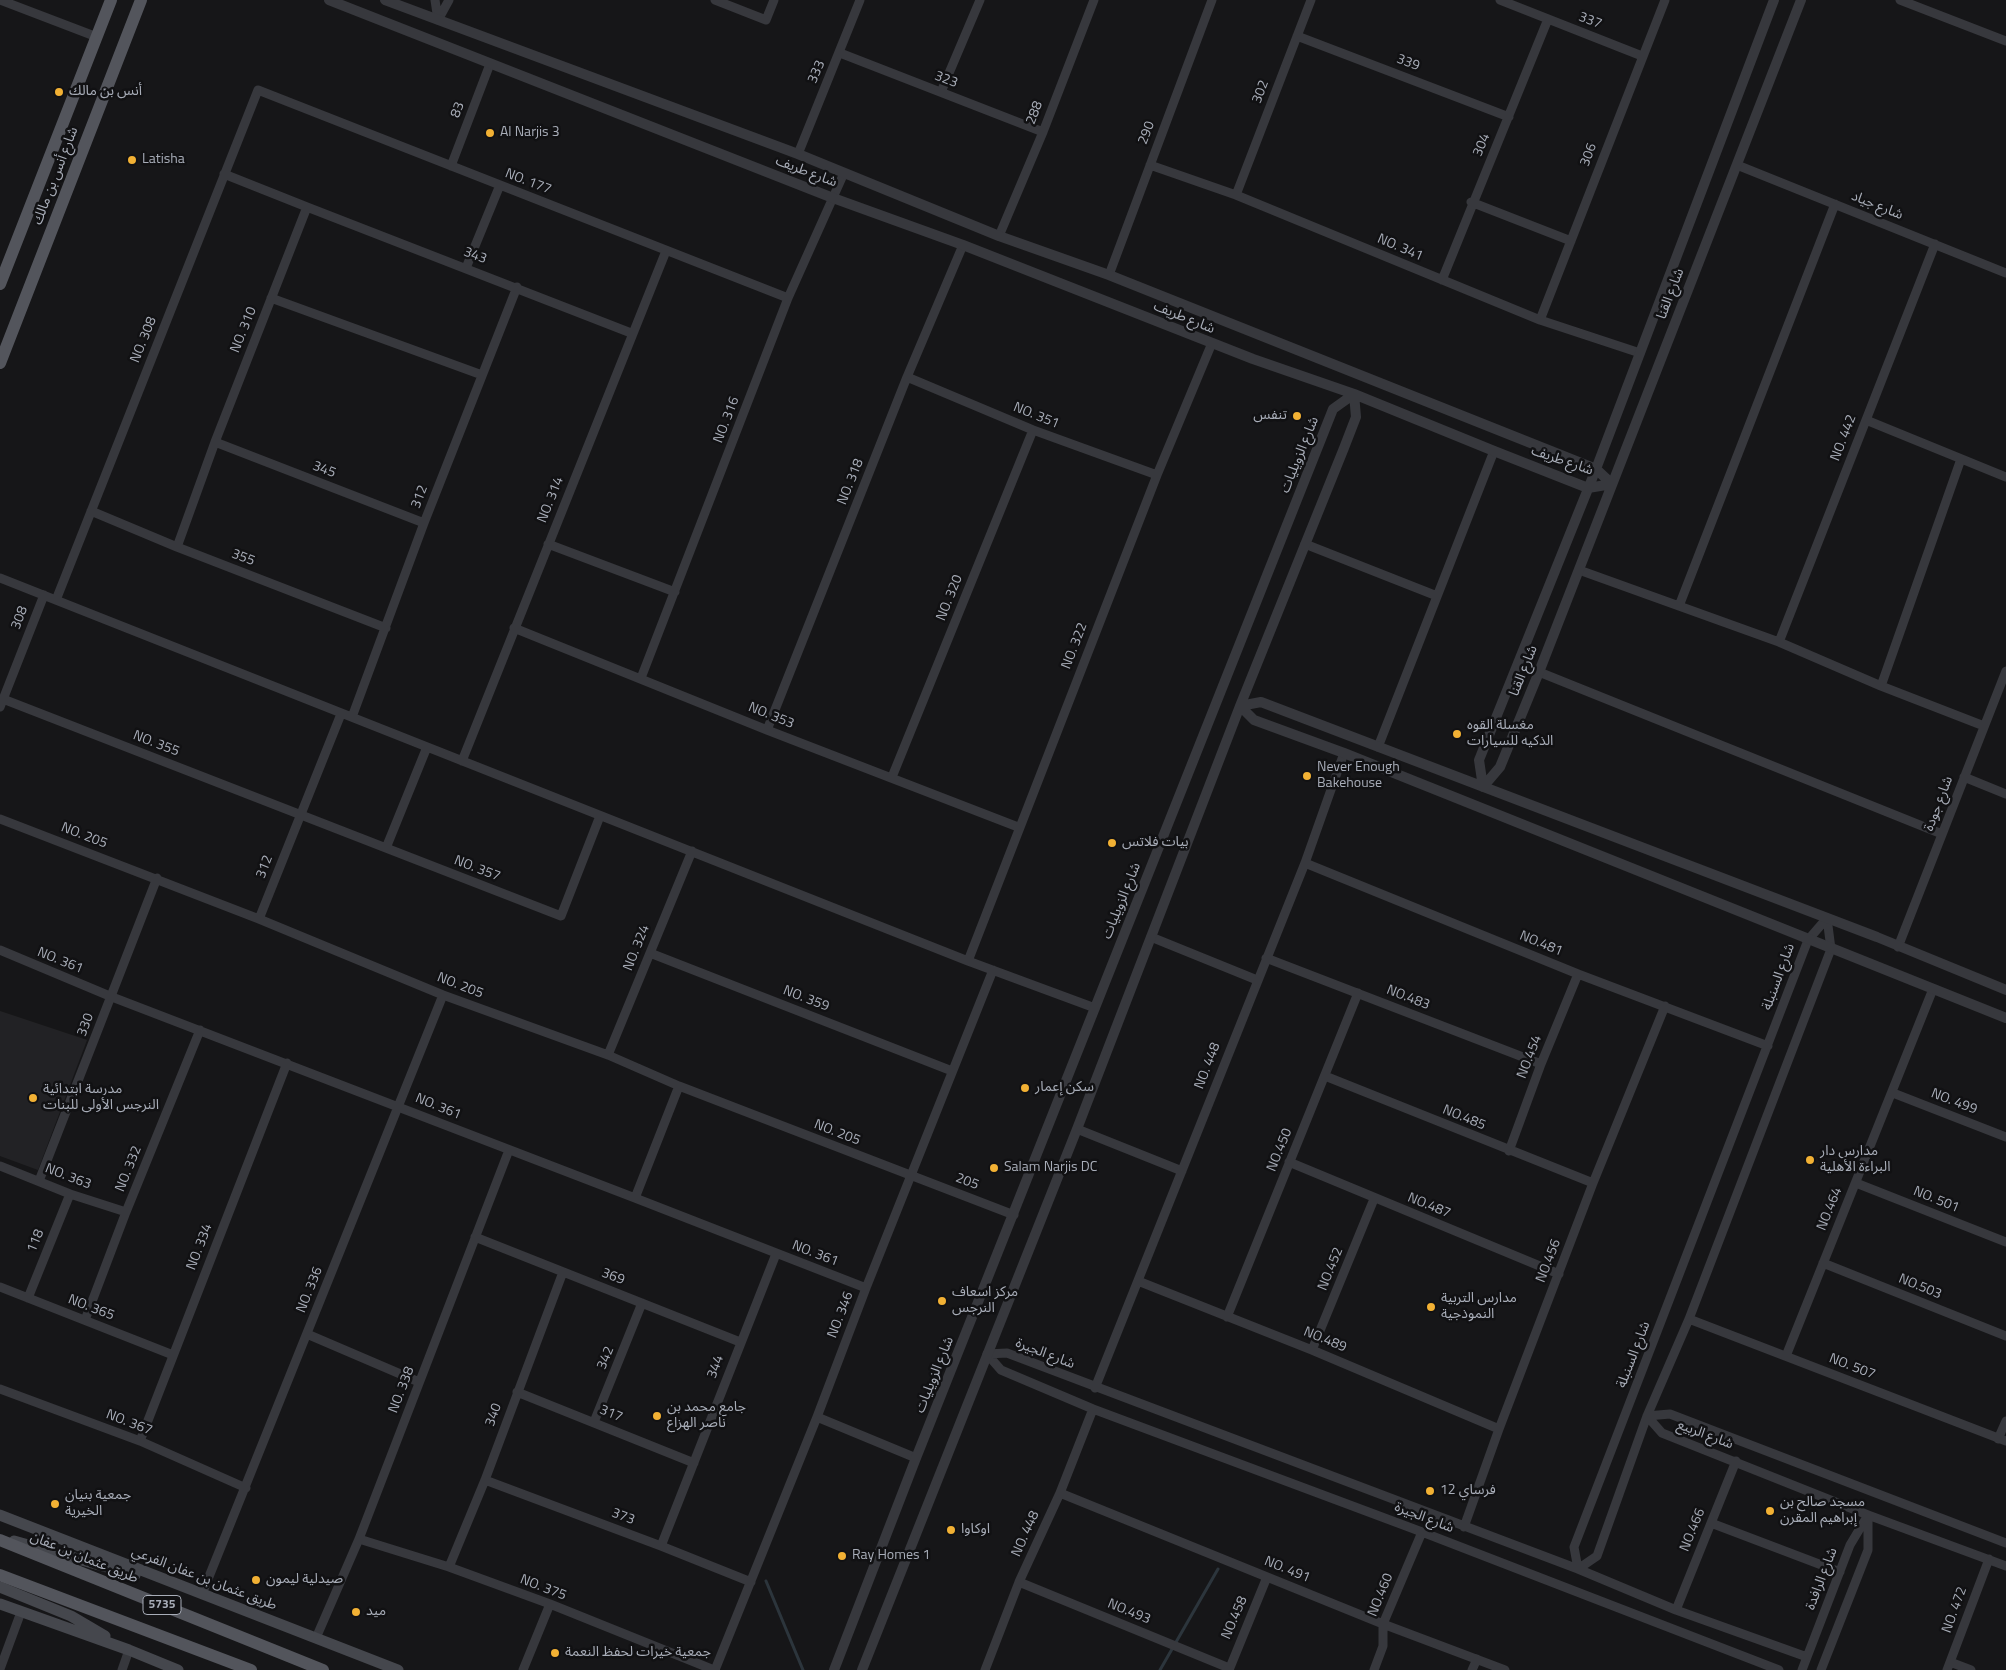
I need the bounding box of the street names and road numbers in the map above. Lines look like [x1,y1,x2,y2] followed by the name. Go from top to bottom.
[1576,9,1604,33] street label: 337
[1394,51,1422,75] street label: 339
[805,58,829,86] street label: 333
[932,68,960,92] street label: 323
[1249,78,1273,106] street label: 302
[1023,99,1047,127] street label: 288
[447,100,469,120] street label: 83
[1135,119,1159,147] street label: 290
[30,125,82,227] street label: شارع أنس بن مالك
[1470,131,1494,159] street label: 304
[1577,141,1601,169] street label: 306
[773,153,839,191] street label: شارع طريف
[503,166,553,198] street label: NO. 177
[1849,188,1905,224] street label: شارع جياد
[1375,231,1425,265] street label: NO. 341
[461,244,489,268] street label: 343
[1654,266,1688,322] street label: شارع القنا
[1151,298,1217,338] street label: شارع طريف
[227,305,261,355] street label: NO. 310
[127,315,161,365] street label: NO. 308
[711,395,743,445] street label: NO. 316
[1011,399,1061,433] street label: NO. 351
[1828,413,1860,463] street label: NO. 442
[1277,414,1323,496] street label: شارع الزويليات
[1529,443,1595,479] street label: شارع طريف
[834,457,868,507] street label: NO. 318
[310,458,338,482] street label: 345
[534,475,568,525] street label: NO. 314
[408,483,432,511] street label: 312
[229,546,257,570] street label: 355
[933,573,967,623] street label: NO. 320
[8,604,32,632] street label: 308
[1059,621,1091,671] street label: NO. 322
[1506,643,1542,699] street label: شارع القنا
[746,699,796,733] street label: NO. 353
[131,728,181,760] street label: NO. 355
[1921,774,1957,834] street label: شارع جودة
[59,820,109,852] street label: NO. 205
[253,853,277,881] street label: 312
[452,853,502,885] street label: NO. 357
[1099,860,1145,942] street label: شارع الزويليات
[620,923,654,973] street label: NO. 324
[1517,928,1565,960] street label: NO.481
[1759,941,1799,1013] street label: شارع السنبلة
[35,944,85,978] street label: NO. 361
[435,970,485,1002] street label: NO. 205
[1384,982,1432,1014] street label: NO.483
[781,983,831,1015] street label: NO. 359
[74,1011,98,1039] street label: 330
[1514,1033,1546,1081] street label: NO.454
[1192,1041,1224,1091] street label: NO. 448
[1929,1086,1979,1118] street label: NO. 499
[413,1090,463,1124] street label: NO. 361
[1440,1102,1488,1134] street label: NO.485
[812,1117,862,1149] street label: NO. 205
[1264,1126,1296,1174] street label: NO.450
[112,1144,146,1194] street label: NO. 332
[43,1161,93,1193] street label: NO. 363
[953,1170,981,1194] street label: 205
[1911,1183,1961,1217] street label: NO. 501
[1814,1185,1846,1233] street label: NO.464
[1405,1190,1453,1222] street label: NO.487
[184,1222,216,1272] street label: NO. 334
[24,1227,48,1255] street label: 118
[1533,1237,1565,1285] street label: NO.456
[790,1238,840,1270] street label: NO. 361
[1315,1245,1347,1293] street label: NO.452
[293,1265,327,1315] street label: NO. 336
[599,1265,627,1289] street label: 369
[1896,1271,1944,1303] street label: NO.503
[825,1290,857,1340] street label: NO. 346
[66,1292,116,1324] street label: NO. 365
[1614,1319,1654,1391] street label: شارع السنبلة
[1301,1324,1349,1356] street label: NO.489
[912,1334,958,1416] street label: شارع الزويليات
[1013,1335,1077,1373] street label: شارع الجيرة
[594,1344,618,1372] street label: 342
[1827,1351,1877,1383] street label: NO. 507
[704,1353,728,1381] street label: 344
[386,1365,418,1415] street label: NO. 338
[482,1401,506,1429] street label: 340
[597,1402,625,1426] street label: 317
[104,1407,154,1439] street label: NO. 367
[1675,1417,1735,1453] street label: شارع الربيع
[1392,1499,1456,1537] street label: شارع الجيرة
[609,1505,637,1529] street label: 373
[1677,1506,1709,1554] street label: NO.466
[1009,1509,1043,1559] street label: NO. 448
[28,1529,140,1587] street label: طريق عثمان بن عفان
[129,1543,279,1615] street label: طريق عثمان بن عفان الفرعي
[1802,1546,1842,1612] street label: شارع الرافدة
[1262,1553,1312,1587] street label: NO. 491
[1365,1571,1397,1619] street label: NO.460
[518,1572,568,1604] street label: NO. 375
[1939,1584,1971,1636] street label: NO. 472
[1218,1594,1252,1642] street label: NO.458
[143,1596,181,1614] road number: 5735
[1105,1596,1153,1628] street label: NO.493

